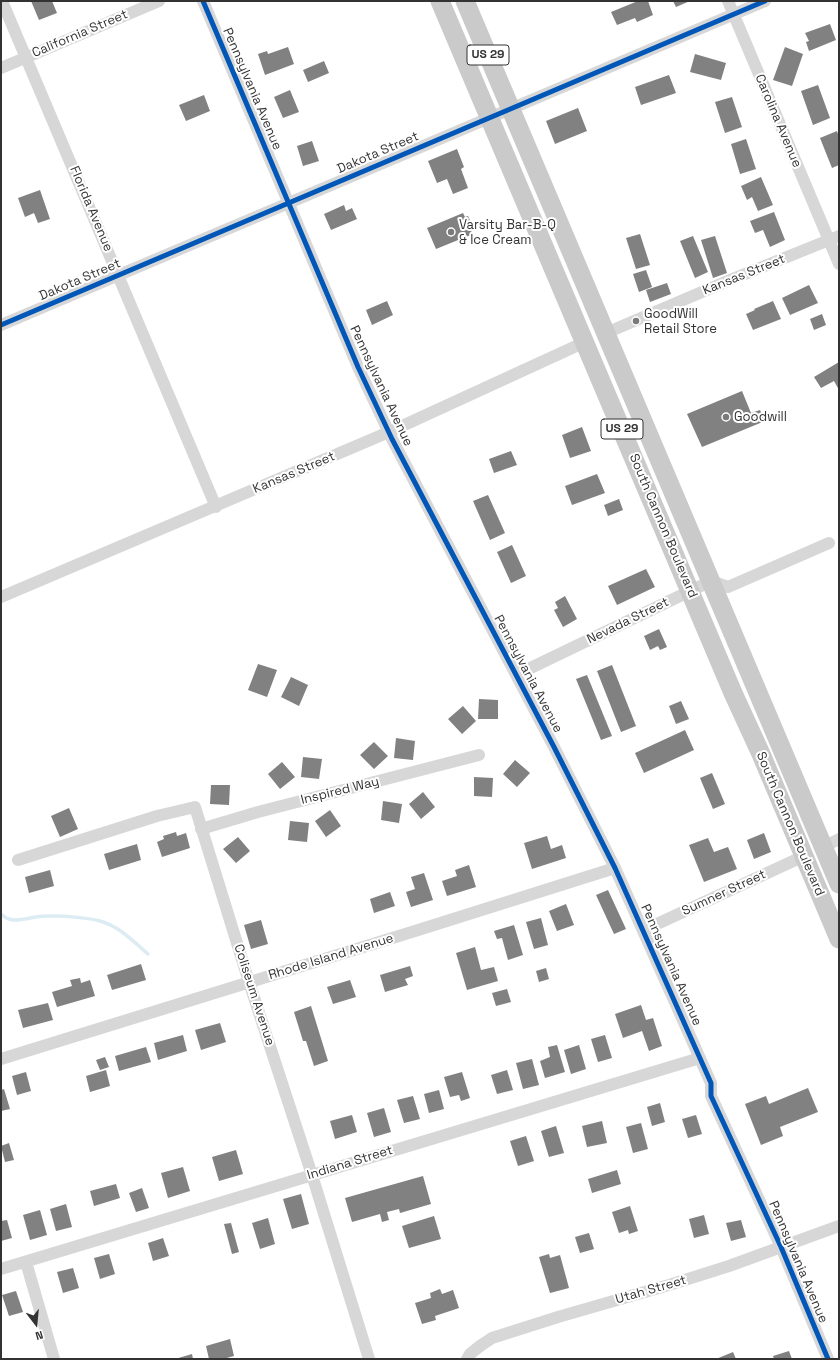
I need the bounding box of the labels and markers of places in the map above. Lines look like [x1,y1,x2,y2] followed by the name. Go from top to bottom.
[459,217,556,248] place label: Varsity Bar-B-Q & Ice Cream
[446,227,456,237] marker: Varsity Bar-B-Q & Ice Cream
[644,306,717,337] place label: GoodWill Retail Store
[631,316,641,326] marker: GoodWill Retail Store
[734,409,787,425] place label: Goodwill
[721,412,731,422] marker: Goodwill

